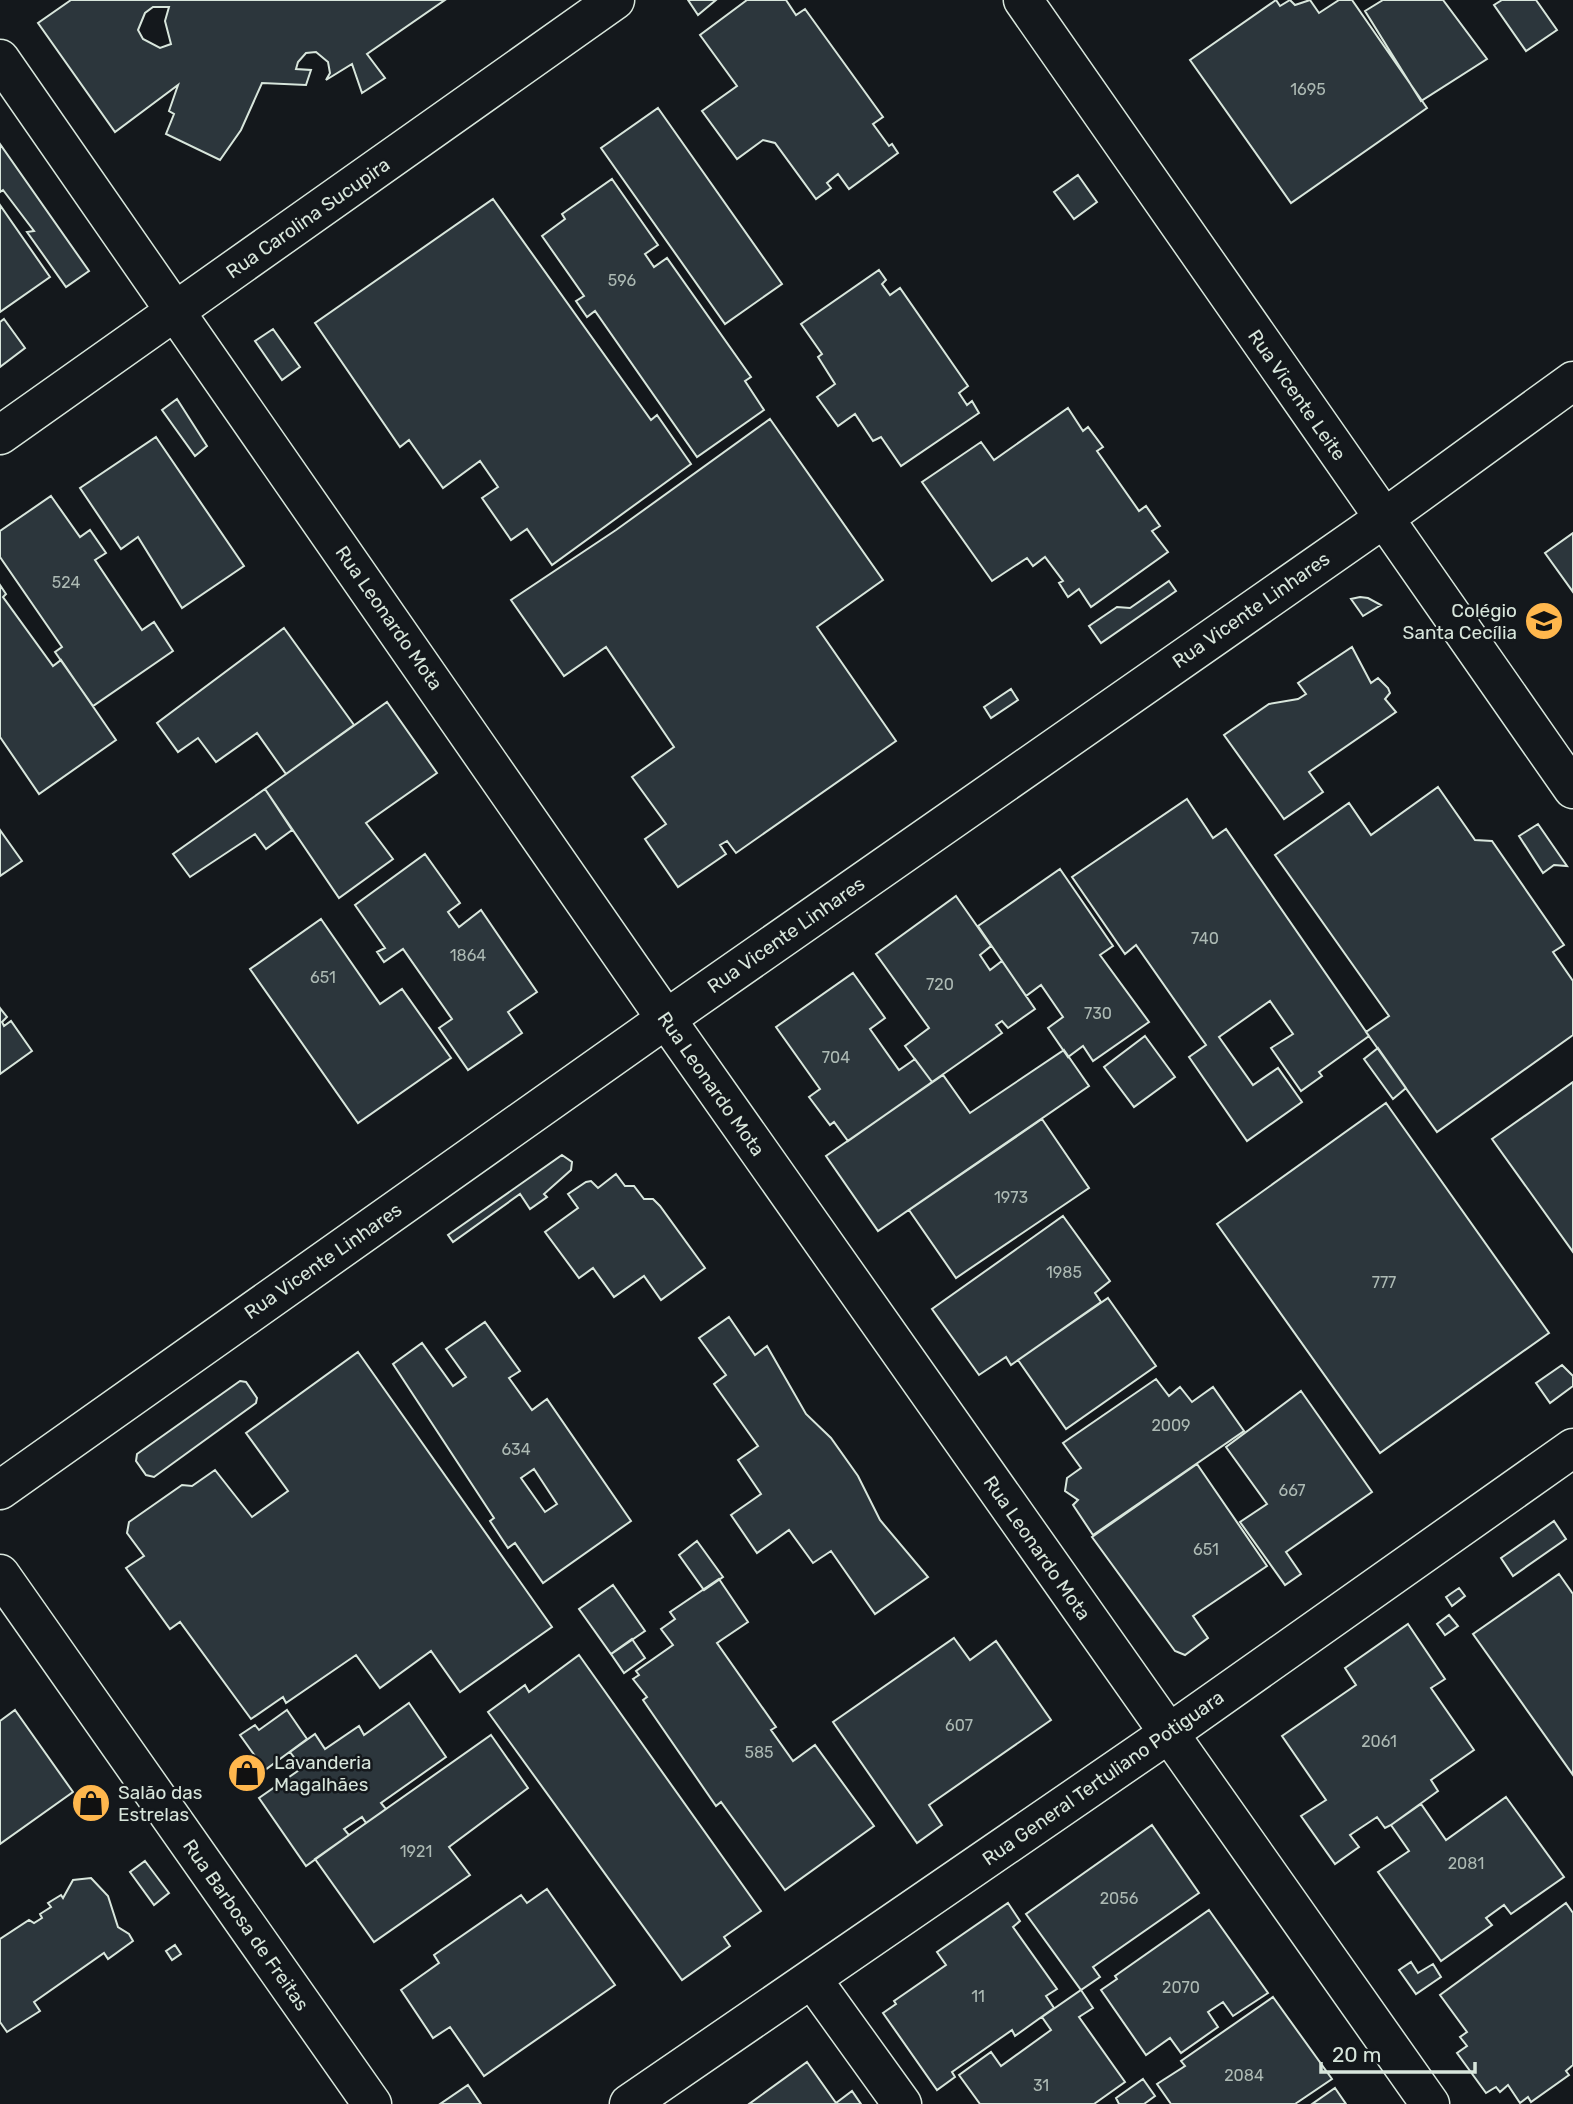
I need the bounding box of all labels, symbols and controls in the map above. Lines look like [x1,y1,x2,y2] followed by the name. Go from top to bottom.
[1290,80,1326,99] house number: 1695
[222,153,394,283] street label: Rua Carolina Sucupira
[608,271,637,290] house number: 596
[1243,325,1351,465] street label: Rua Vicente Leite
[331,541,447,695] street label: Rua Leonardo Mota
[1168,547,1334,673] street label: Rua Vicente Linhares
[52,573,80,592] house number: 524
[1403,599,1517,644] place label: Colégio Santa Cecília
[1523,600,1565,642] school or university icon: Colégio Santa Cecília
[703,872,869,998] street label: Rua Vicente Linhares
[1191,929,1219,948] house number: 740
[450,946,486,965] house number: 1864
[310,968,336,987] house number: 651
[926,975,954,994] house number: 720
[1084,1004,1112,1023] house number: 730
[653,1007,769,1161] street label: Rua Leonardo Mota
[822,1048,850,1067] house number: 704
[994,1188,1028,1207] house number: 1973
[240,1198,406,1324] street label: Rua Vicente Linhares
[1046,1263,1082,1282] house number: 1985
[1372,1273,1396,1292] house number: 777
[1151,1416,1191,1435] house number: 2009
[501,1440,531,1459] house number: 634
[979,1471,1095,1625] street label: Rua Leonardo Mota
[1278,1481,1306,1500] house number: 667
[1193,1540,1219,1559] house number: 651
[978,1686,1228,1870] street label: Rua General Tertuliano Potiguara
[945,1716,973,1735] house number: 607
[1361,1732,1397,1751] house number: 2061
[744,1743,774,1762] house number: 585
[274,1751,371,1796] place label: Lavanderia Magalhães
[226,1752,268,1794] shop icon: Lavanderia Magalhães
[118,1781,202,1826] place label: Salão das Estrelas
[70,1782,112,1824] shop icon: Salão das Estrelas
[178,1835,314,2015] street label: Rua Barbosa de Freitas
[400,1842,432,1861] house number: 1921
[1448,1854,1484,1873] house number: 2081
[1100,1889,1139,1908] house number: 2056
[1162,1978,1200,1997] house number: 2070
[971,1987,985,2006] house number: 11
[1321,2030,1475,2074] scale bar
[1332,2042,1381,2067] text: 20 m
[1224,2066,1264,2085] house number: 2084
[1033,2076,1049,2095] house number: 31

